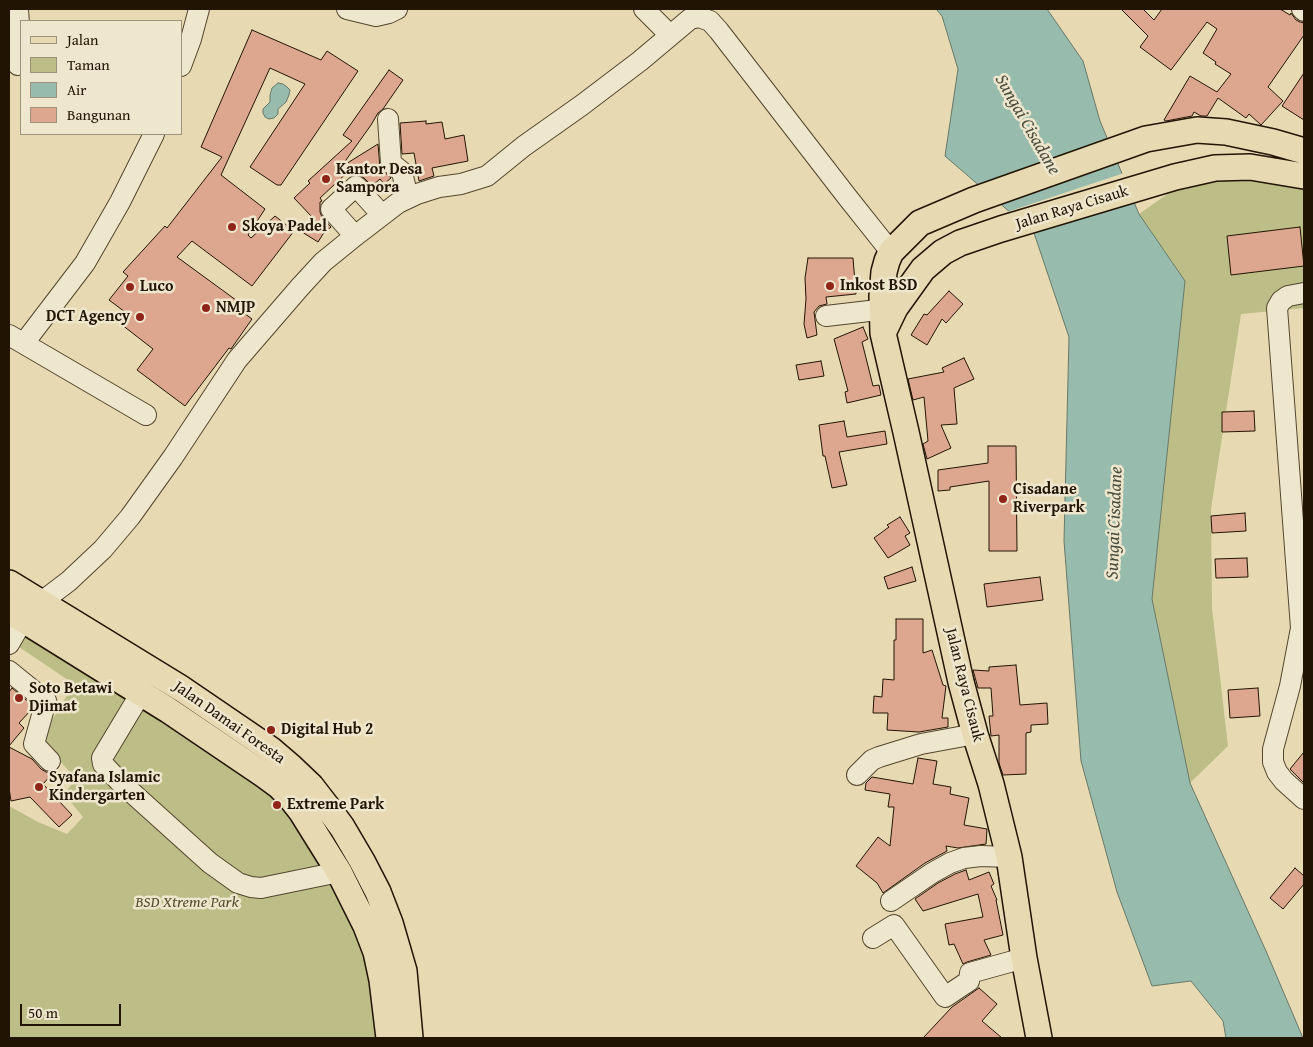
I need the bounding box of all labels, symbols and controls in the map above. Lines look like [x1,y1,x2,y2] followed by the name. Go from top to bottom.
[20,20,182,135] legend
[67,29,99,50] text: Jalan
[67,54,110,75] text: Taman
[989,71,1065,179] water label: Sungai Cisadane
[67,79,87,100] text: Air
[67,104,131,125] text: Bangunan
[336,160,423,198] place label: Kantor Desa Sampora
[320,173,332,185] marker: Kantor Desa Sampora
[1013,182,1131,234] street label: Jalan Raya Cisauk
[242,217,327,237] place label: Skoya Padel
[226,221,238,233] marker: Skoya Padel
[840,276,917,296] place label: Inkost BSD
[140,277,173,297] place label: Luco
[824,280,836,292] marker: Inkost BSD
[124,281,136,293] marker: Luco
[216,298,255,318] place label: NMJP
[200,302,212,314] marker: NMJP
[46,307,130,327] place label: DCT Agency
[134,311,146,323] marker: DCT Agency
[1102,466,1128,580] water label: Sungai Cisadane
[1013,480,1085,518] place label: Cisadane Riverpark
[997,493,1009,505] marker: Cisadane Riverpark
[941,626,987,744] street label: Jalan Raya Cisauk
[169,677,289,769] street label: Jalan Damai Foresta
[29,679,112,717] place label: Soto Betawi Djimat
[13,692,25,704] marker: Soto Betawi Djimat
[281,720,373,740] place label: Digital Hub 2
[265,724,277,736] marker: Digital Hub 2
[49,768,160,806] place label: Syafana Islamic Kindergarten
[33,781,45,793] marker: Syafana Islamic Kindergarten
[287,795,384,815] place label: Extreme Park
[271,799,283,811] marker: Extreme Park
[135,893,239,913] park label: BSD Xtreme Park
[22,994,124,1026] scale bar
[28,1002,58,1023] text: 50 m

